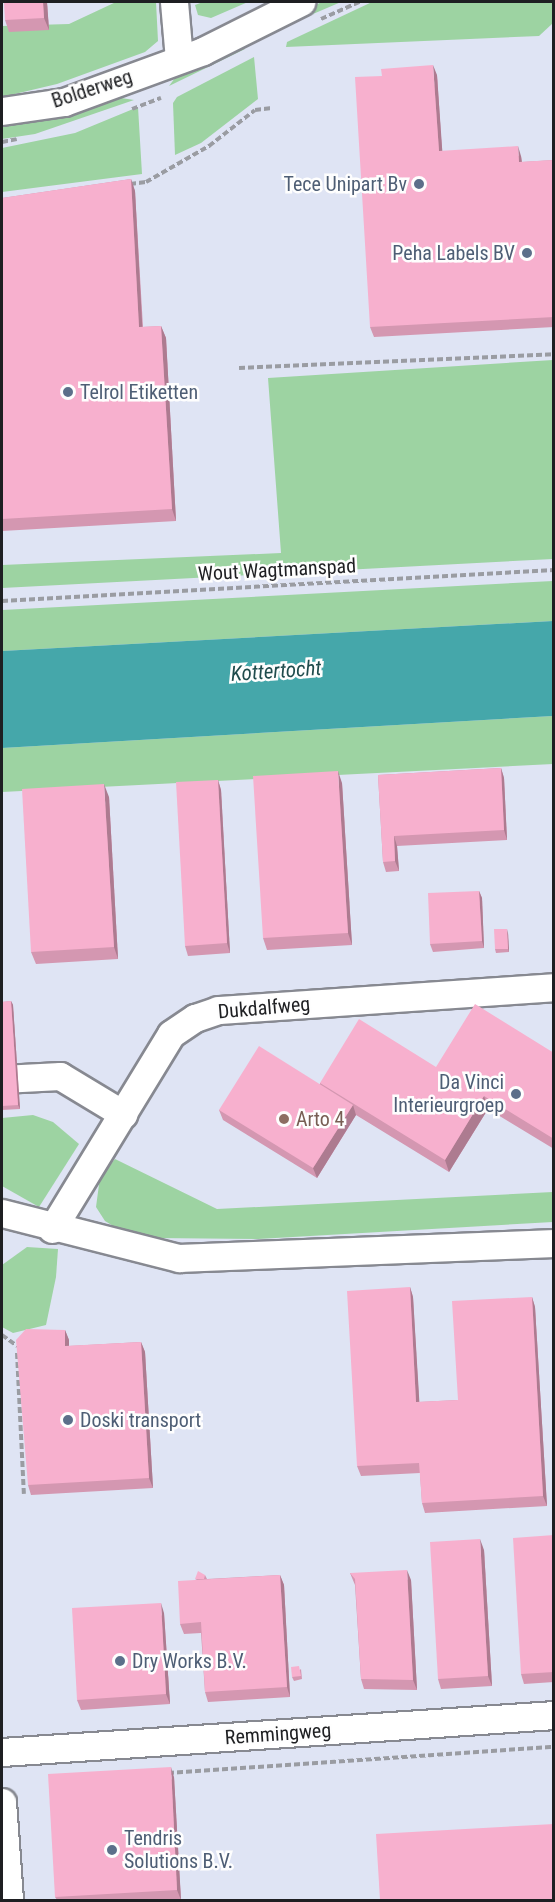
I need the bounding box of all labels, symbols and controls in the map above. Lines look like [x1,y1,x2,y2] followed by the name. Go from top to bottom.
[49,65,135,113] street label: Bolderweg
[283,172,407,196] place label: Tece Unipart Bv
[412,177,426,191] marker: Tece Unipart Bv
[392,241,515,265] place label: Peha Labels BV
[520,246,534,260] marker: Peha Labels BV
[80,380,198,404] place label: Telrol Etiketten
[61,385,75,399] marker: Telrol Etiketten
[197,554,357,586] street label: Wout Wagtmanspad
[230,655,322,687] water label: Kottertocht
[217,992,311,1024] street label: Dukdalfweg
[393,1070,504,1117] place label: Da Vinci Interieurgroep
[509,1087,523,1101] marker: Da Vinci Interieurgroep
[296,1107,344,1131] place label: Arto 4
[277,1112,291,1126] marker: Arto 4
[80,1408,201,1432] place label: Doski transport
[61,1413,75,1427] marker: Doski transport
[132,1649,247,1673] place label: Dry Works B.V.
[113,1654,127,1668] marker: Dry Works B.V.
[224,1718,332,1750] street label: Remmingweg
[124,1826,233,1873] place label: Tendris Solutions B.V.
[105,1843,119,1857] marker: Tendris Solutions B.V.

